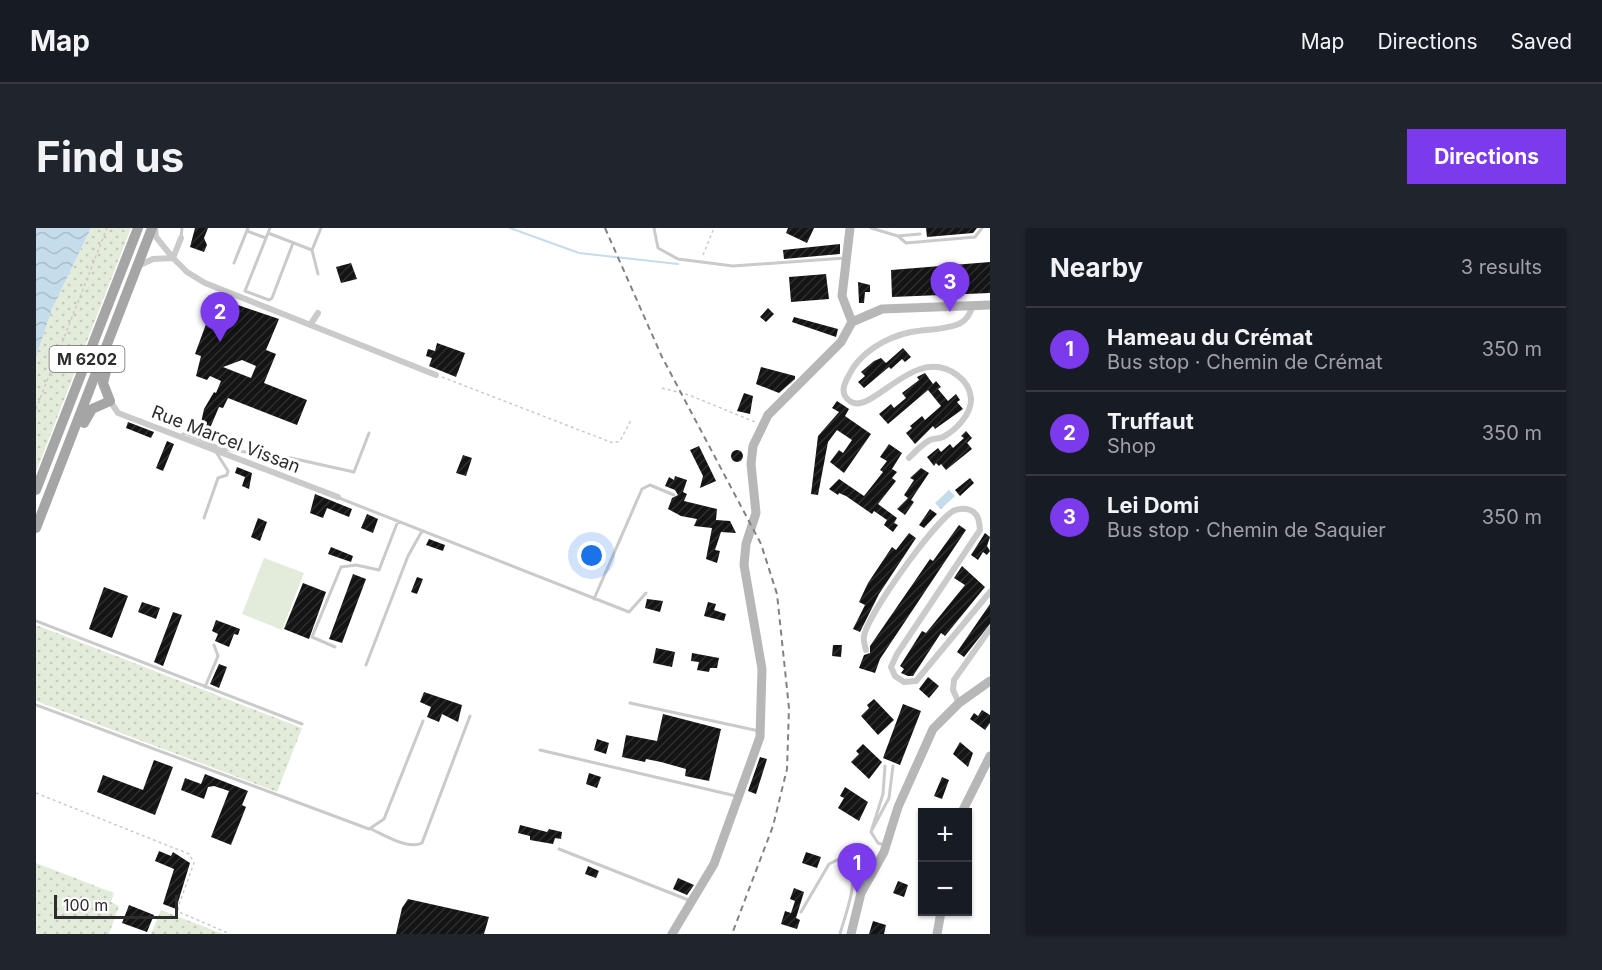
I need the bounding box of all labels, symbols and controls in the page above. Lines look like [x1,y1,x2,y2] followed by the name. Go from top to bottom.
[30,24,90,58] text: Map
[1301,29,1344,54] text: Map
[1377,29,1478,54] text: Directions
[1511,29,1572,54] text: Saved
[1407,129,1566,184] button: Directions
[36,131,184,182] text: Find us
[1050,252,1143,283] text: Nearby
[1461,255,1542,279] text: 3 results
[930,262,970,312] pin: 3
[200,292,240,342] pin: 2
[1107,324,1313,350] text: Hameau du Crémat
[1065,337,1074,361] text: 1
[1482,337,1542,361] text: 350 m
[50,346,124,372] road number: M 6202
[1107,350,1382,374] text: Bus stop · Chemin de Crémat
[149,401,303,477] street label: Rue Marcel Vissan
[1107,408,1194,434] text: Truffaut
[1063,421,1076,445] text: 2
[1482,421,1542,445] text: 350 m
[1107,434,1156,458] text: Shop
[1107,492,1199,518] text: Lei Domi
[1063,505,1076,529] text: 3
[1482,505,1542,529] text: 350 m
[1107,518,1386,542] text: Bus stop · Chemin de Saquier
[577,541,606,570] your location
[918,808,972,916] map controls
[918,808,972,862] button: +
[838,844,876,893] pin: 1
[918,862,972,916] button: −
[54,892,178,920] scale bar
[63,895,108,915] text: 100 m

